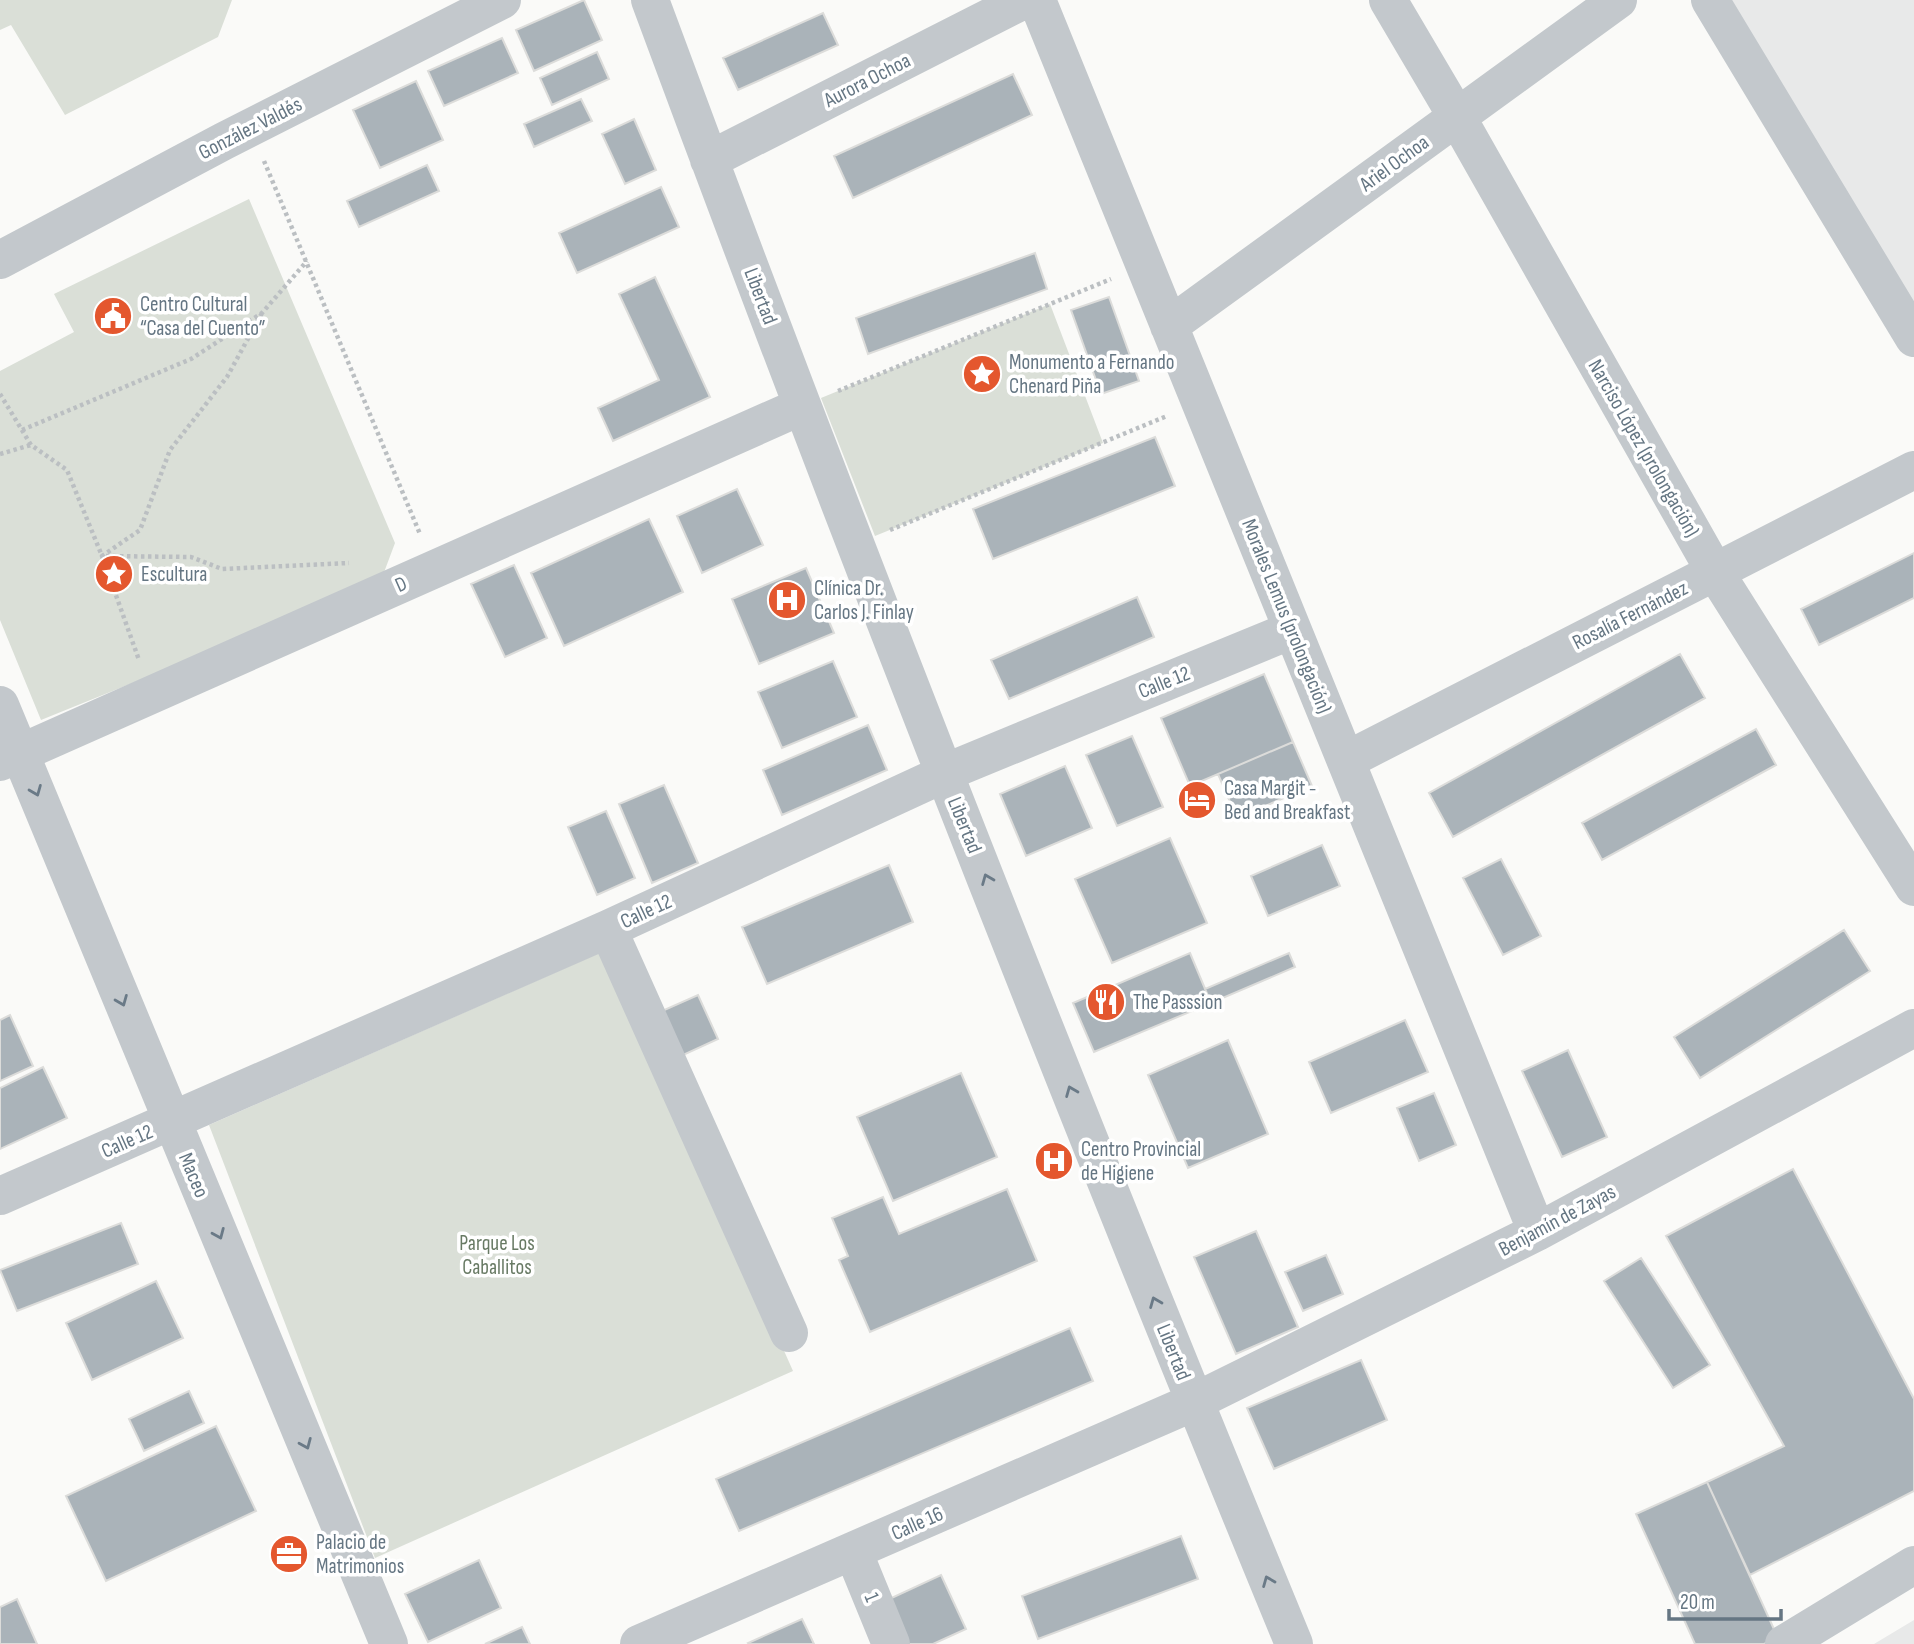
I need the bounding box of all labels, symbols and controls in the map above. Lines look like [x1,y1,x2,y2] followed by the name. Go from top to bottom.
[819,48,915,113] street label: Aurora Ochoa
[194,92,306,165] street label: González Valdés
[1354,130,1434,197] street label: Ariel Ochoa
[738,265,783,328] street label: Libertad
[140,292,266,341] place label: Centro Cultural “Casa del Cuento”
[92,295,134,337] public building icon: Centro Cultural “Casa del Cuento”
[1009,350,1174,399] place label: Monumento a Fernando Chenard Piña
[961,353,1003,395] place icon: Monumento a Fernando Chenard Piña
[1583,355,1705,541] street label: Narciso López (prolongación)
[1236,515,1337,717] street label: Morales Lemus (prolongación)
[93,553,135,595] place icon: Escultura
[141,562,207,587] place label: Escultura
[391,571,411,598] street label: D
[814,576,914,625] place label: Clínica Dr. Carlos J. Finlay
[1568,576,1692,655] street label: Rosalía Fernández
[766,579,808,621] hospital icon: Clínica Dr. Carlos J. Finlay
[1135,661,1194,704] street label: Calle 12
[1224,776,1351,825] place label: Casa Margit - Bed and Breakfast
[1176,779,1218,821] hotel icon: Casa Margit - Bed and Breakfast
[28,784,42,796] one-way arrow
[942,793,987,857] street label: Libertad
[981,874,995,886] one-way arrow
[617,889,676,934] street label: Calle 12
[1085,981,1127,1023] restaurant icon: The Passsion
[1133,990,1223,1015] place label: The Passsion
[114,995,128,1007] one-way arrow
[1065,1085,1079,1097] one-way arrow
[98,1119,157,1164] street label: Calle 12
[1081,1137,1201,1186] place label: Centro Provincial de Higiene
[1033,1140,1075,1182] hospital icon: Centro Provincial de Higiene
[173,1149,214,1201] street label: Maceo
[1495,1179,1620,1262] street label: Benjamín de Zayas
[210,1228,224,1240] one-way arrow
[459,1231,535,1280] park label: Parque Los Caballitos
[1149,1297,1163,1309] one-way arrow
[1151,1320,1196,1384] street label: Libertad
[298,1437,312,1450] one-way arrow
[887,1501,947,1546] street label: Calle 16
[316,1530,404,1579] place label: Palacio de Matrimonios
[268,1533,310,1575] office icon: Palacio de Matrimonios
[1262,1576,1276,1588] one-way arrow
[1669,1578,1781,1622] scale bar
[859,1589,885,1606] street label: 1
[1680,1590,1715,1615] text: 20 m

